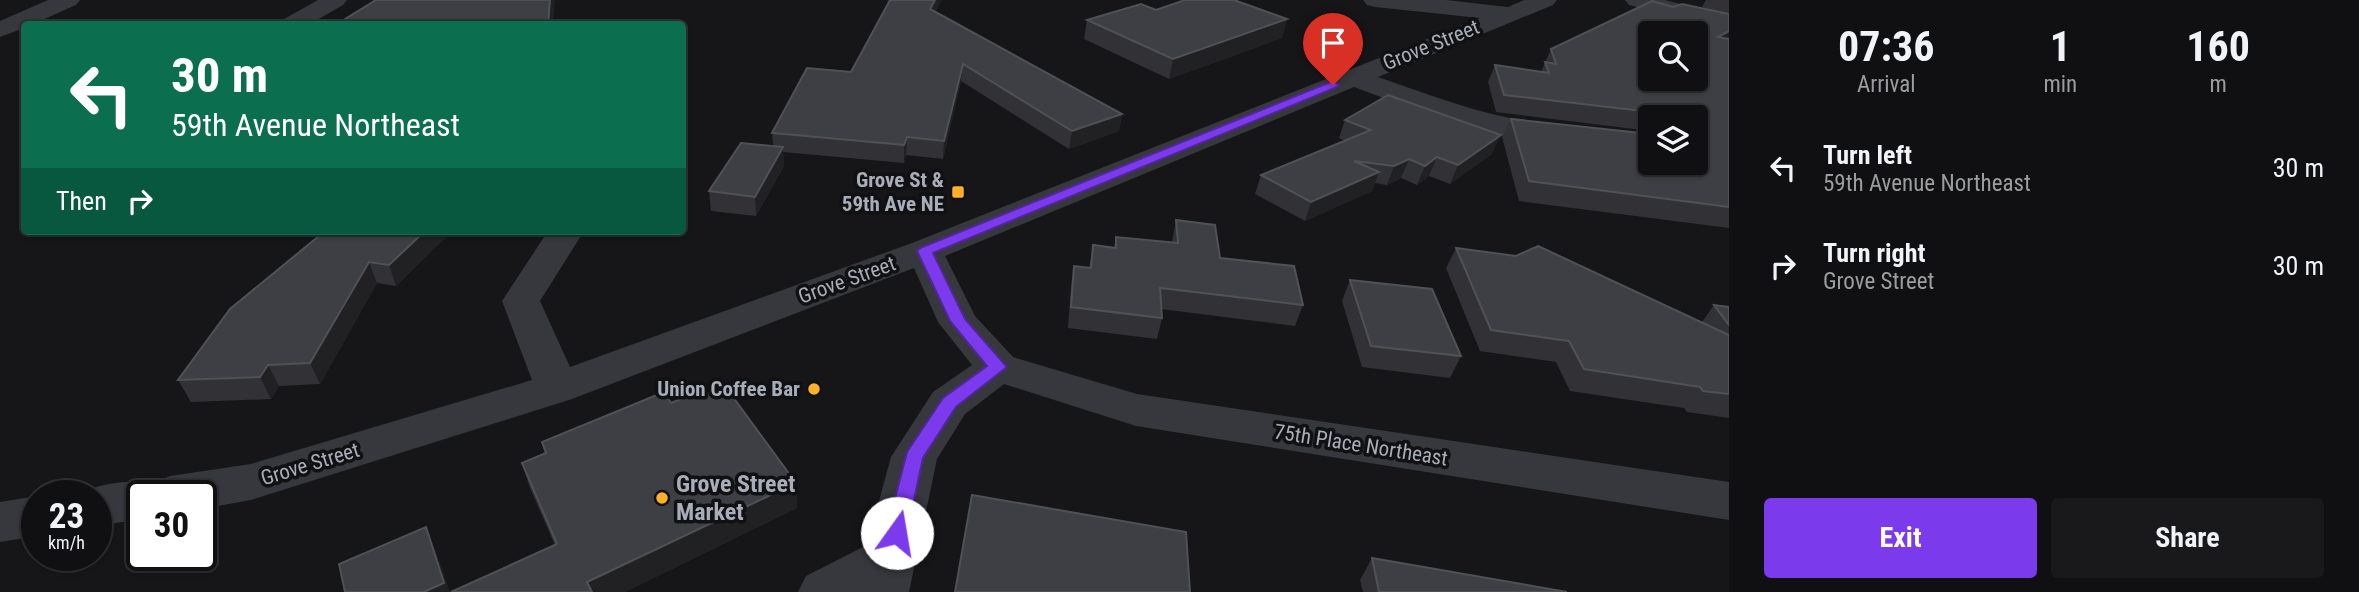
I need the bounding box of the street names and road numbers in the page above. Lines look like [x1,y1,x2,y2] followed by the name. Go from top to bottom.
[1379,15,1483,75] street label: Grove Street
[795,251,899,309] street label: Grove Street
[1273,419,1449,471] street label: 75th Place Northeast
[258,438,362,490] street label: Grove Street

